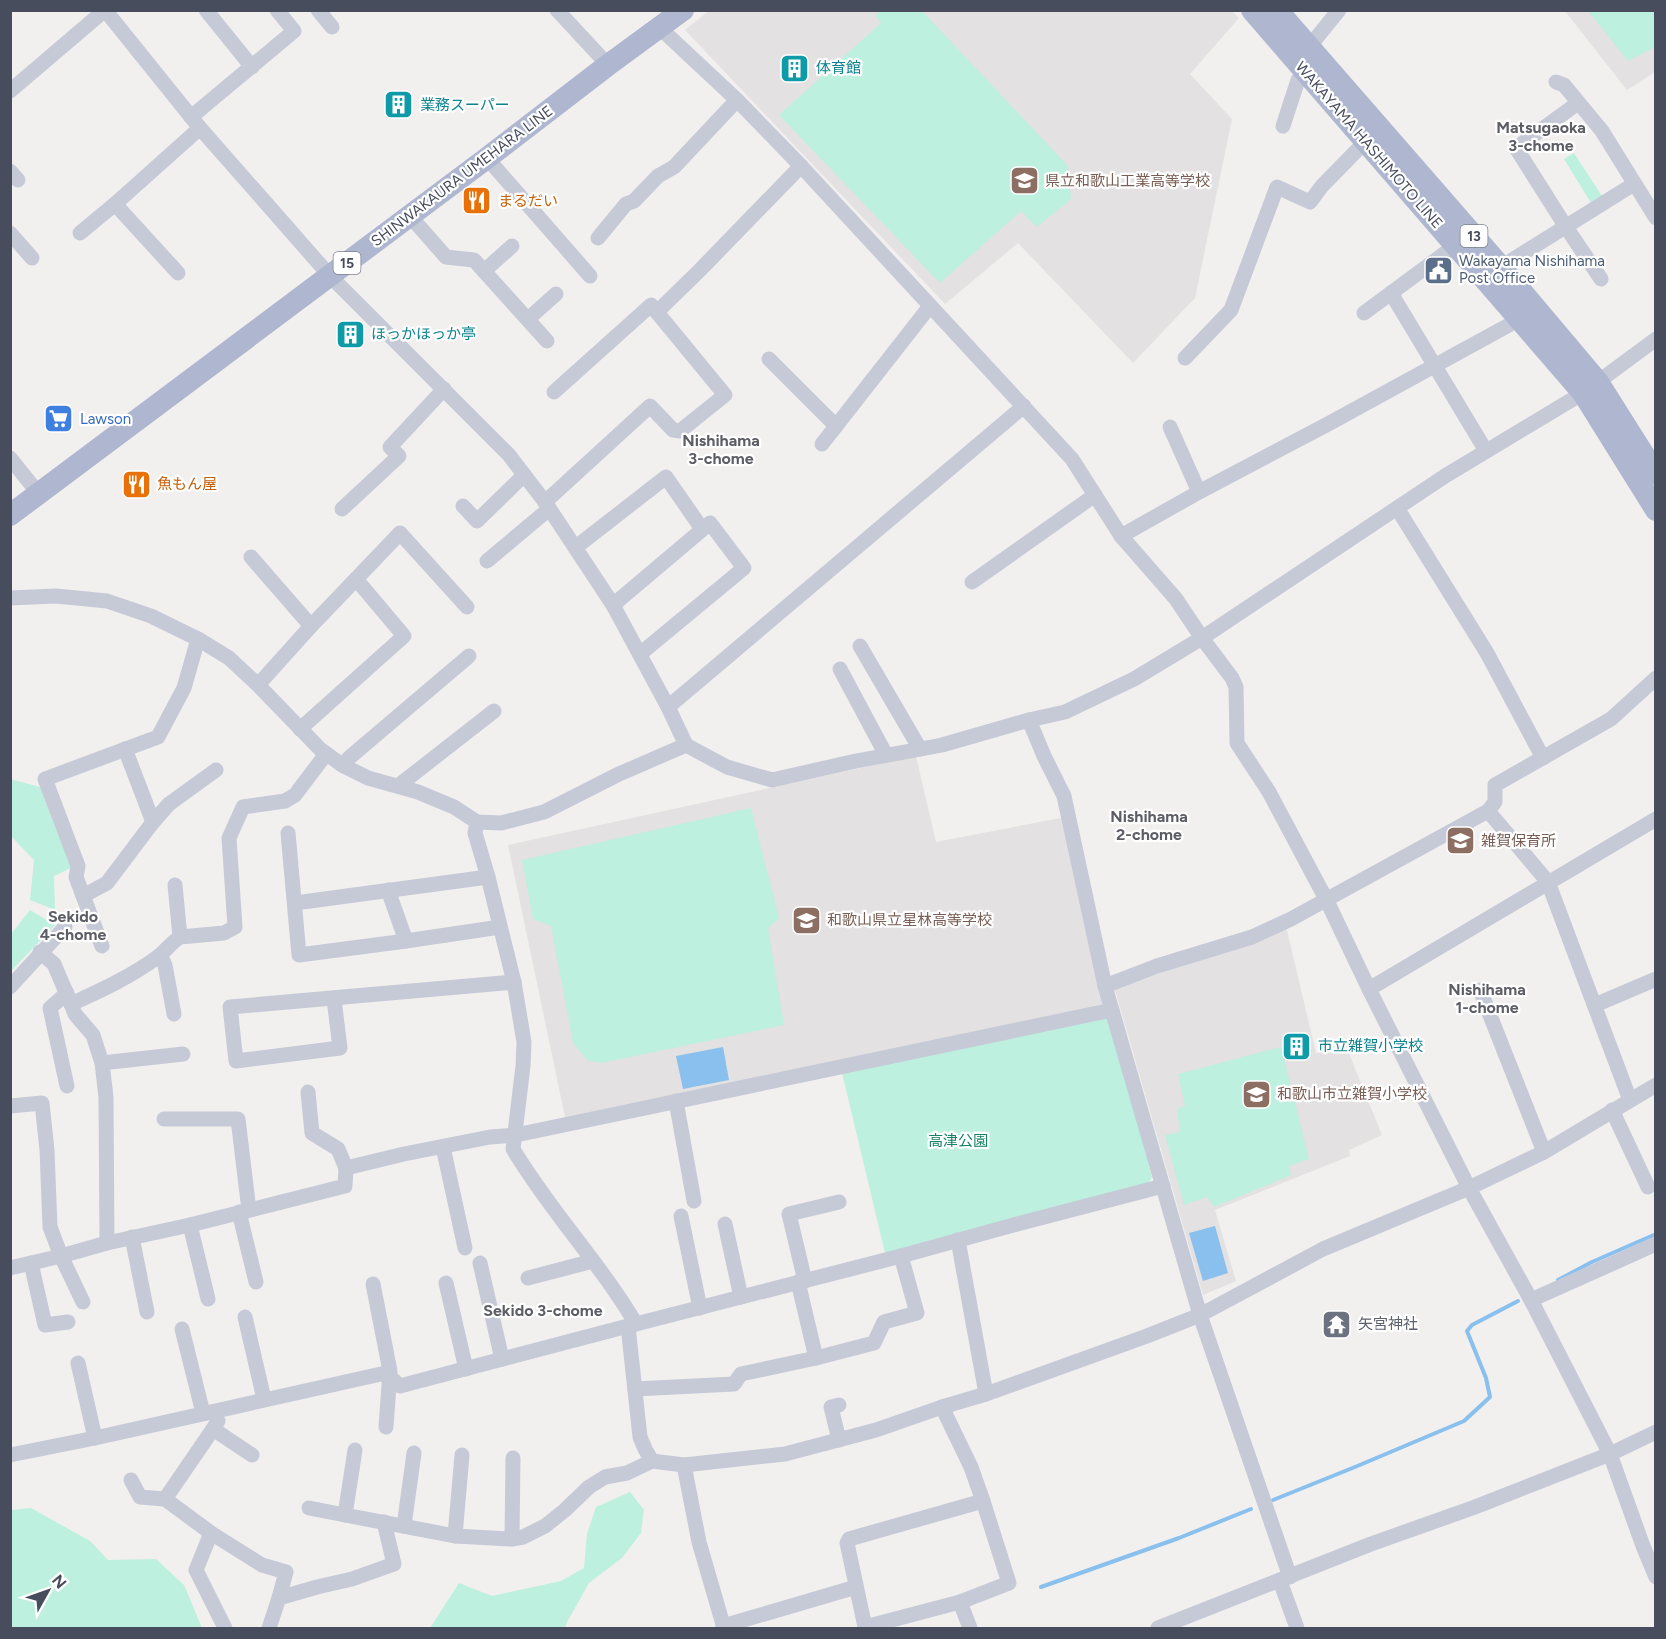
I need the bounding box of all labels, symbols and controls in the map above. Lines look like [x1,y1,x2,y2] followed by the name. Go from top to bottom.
[779,52,811,84] building icon: 体育館
[1292,58,1446,232] street label: WAKAYAMA HASHIMOTO LINE
[816,59,861,77] place label: 体育館
[383,89,415,121] building icon: 業務スーパー
[420,96,510,114] place label: 業務スーパー
[368,102,556,250] street label: SHINWAKAURA UMEHARA LINE
[1496,118,1586,155] district label: Matsugaoka 3-chome
[1008,165,1040,197] school or university icon: 県立和歌山工業高等学校
[1045,172,1210,190] place label: 県立和歌山工業高等学校
[461,185,493,217] restaurant icon: まるだい
[498,192,558,210] place label: まるだい
[1460,225,1488,247] road number: 13
[334,252,360,274] road number: 15
[1459,252,1605,287] place label: Wakayama Nishihama Post Office
[1422,254,1454,286] public building icon: Wakayama Nishihama Post Office
[334,318,366,350] building icon: ほっかほっか亭
[371,325,476,343] place label: ほっかほっか亭
[43,403,75,435] supermarket icon: Lawson
[80,410,131,428] place label: Lawson
[682,431,760,468] district label: Nishihama 3-chome
[120,468,152,500] restaurant icon: 魚もん屋
[157,475,217,493] place label: 魚もん屋
[1110,807,1188,844] district label: Nishihama 2-chome
[1444,825,1476,857] school or university icon: 雑賀保育所
[1481,832,1556,850] place label: 雑賀保育所
[790,904,822,936] school or university icon: 和歌山県立星林高等学校
[40,907,106,944] district label: Sekido 4-chome
[827,911,992,929] place label: 和歌山県立星林高等学校
[1448,980,1526,1017] district label: Nishihama 1-chome
[1281,1030,1313,1062] building icon: 市立雑賀小学校
[1318,1037,1423,1055] place label: 市立雑賀小学校
[1240,1078,1272,1110] school or university icon: 和歌山市立雑賀小学校
[1277,1085,1427,1103] place label: 和歌山市立雑賀小学校
[928,1132,988,1150] park label: 高津公園
[483,1301,603,1320] district label: Sekido 3-chome
[1321,1308,1353,1340] temple icon: 矢宮神社
[1358,1315,1418,1333] place label: 矢宮神社
[18,1561,78,1621] north arrow
[48,1571,70,1593] text: N

